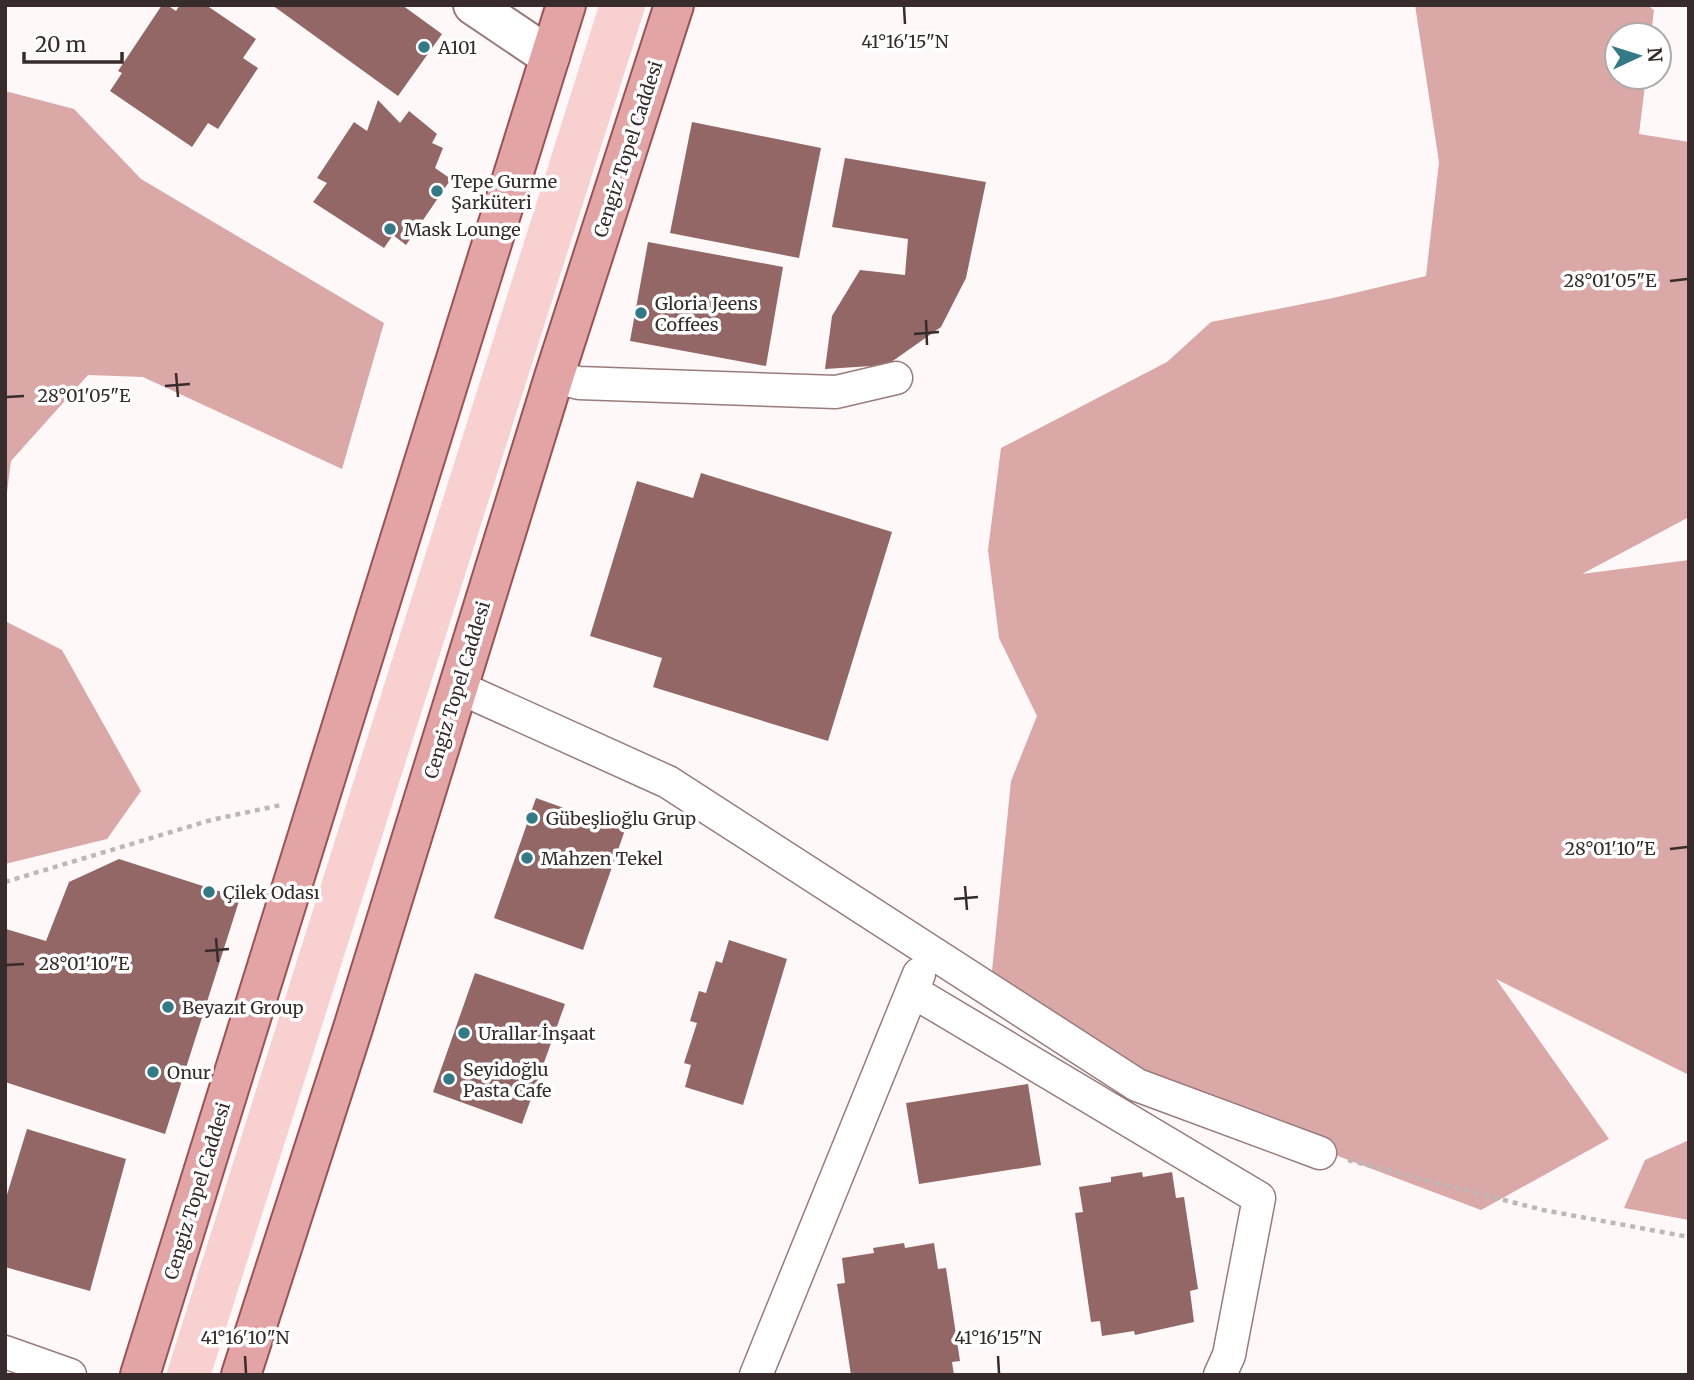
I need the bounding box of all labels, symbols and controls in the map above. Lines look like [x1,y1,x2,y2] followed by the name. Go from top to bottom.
[24,21,122,65] scale bar
[1603,21,1673,91] north arrow
[861,30,949,53] text: 41°16'15"N
[35,31,87,58] text: 20 m
[437,36,477,59] place label: A101
[416,39,432,55] marker: A101
[1642,46,1667,63] text: N
[589,58,667,240] street label: Cengiz Topel Caddesi
[451,170,557,214] place label: Tepe Gurme Şarküteri
[429,183,445,199] marker: Tepe Gurme Şarküteri
[404,218,521,241] place label: Mask Lounge
[382,221,398,237] marker: Mask Lounge
[1564,269,1657,292] text: 28°01'05"E
[655,292,758,336] place label: Gloria Jeens Coffees
[633,305,649,321] marker: Gloria Jeens Coffees
[38,384,131,407] text: 28°01'05"E
[419,598,495,782] street label: Cengiz Topel Caddesi
[546,807,696,830] place label: Gübeşlioğlu Grup
[524,810,540,826] marker: Gübeşlioğlu Grup
[1565,837,1656,860] text: 28°01'10"E
[541,847,663,870] place label: Mahzen Tekel
[519,850,535,866] marker: Mahzen Tekel
[223,881,320,904] place label: Çilek Odası
[201,884,217,900] marker: Çilek Odası
[39,952,130,975] text: 28°01'10"E
[182,996,304,1019] place label: Beyazıt Group
[160,999,176,1015] marker: Beyazıt Group
[478,1022,596,1045] place label: Urallar İnşaat
[456,1025,472,1041] marker: Urallar İnşaat
[463,1058,552,1102] place label: Seyidoğlu Pasta Cafe
[167,1061,211,1084] place label: Onur
[145,1064,161,1080] marker: Onur
[441,1071,457,1087] marker: Seyidoğlu Pasta Cafe
[159,1099,235,1283] street label: Cengiz Topel Caddesi
[201,1326,289,1349] text: 41°16'10"N
[954,1326,1042,1349] text: 41°16'15"N

